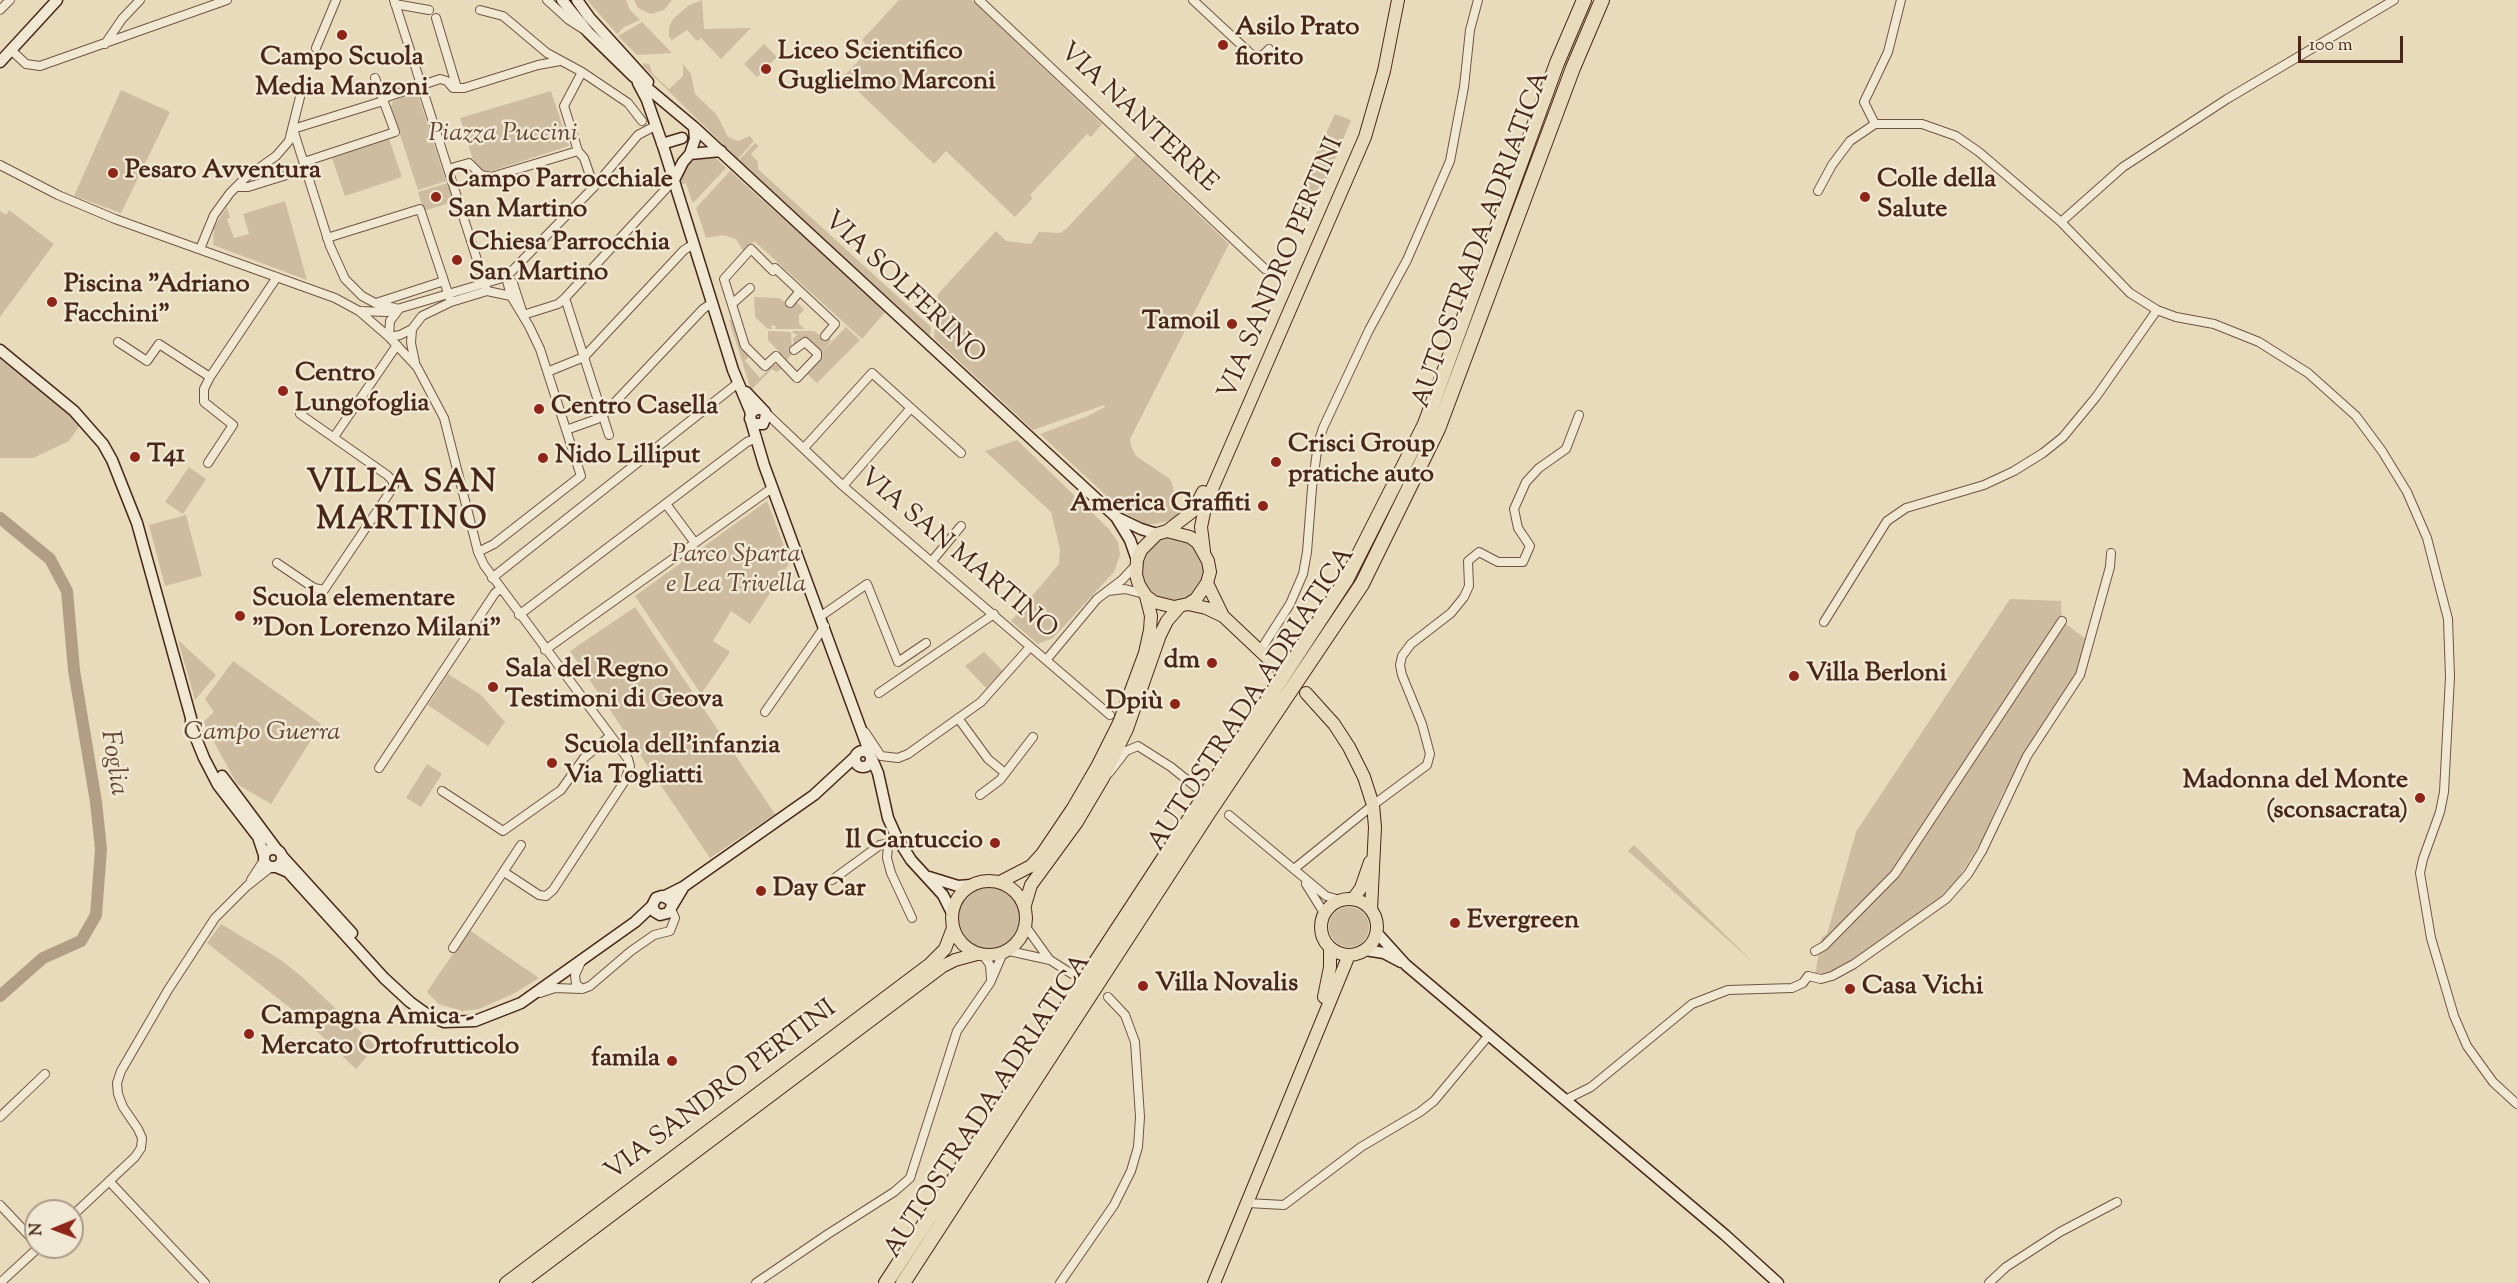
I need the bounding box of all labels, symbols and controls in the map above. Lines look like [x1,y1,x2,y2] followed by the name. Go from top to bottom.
[1235,14,1359,76] place label: Asilo Prato fiorito
[2301,24,2406,62] scale bar
[335,28,349,42] marker: Campo Scuola Media Manzoni
[2309,33,2353,59] text: 100 m
[778,38,996,100] place label: Liceo Scientifico Guglielmo Marconi
[1051,38,1223,200] street label: VIA NANTERRE
[1216,38,1230,52] marker: Asilo Prato fiorito
[255,44,429,106] place label: Campo Scuola Media Manzoni
[759,62,773,76] marker: Liceo Scientifico Guglielmo Marconi
[1407,67,1559,413] street label: AUTOSTRADA ADRIATICA
[429,120,577,152] park label: Piazza Puccini
[1214,133,1352,405] street label: VIA SANDRO PERTINI
[125,157,321,189] place label: Pesaro Avventura
[106,166,120,180] marker: Pesaro Avventura
[448,166,673,228] place label: Campo Parrocchiale San Martino
[1877,166,1996,228] place label: Colle della Salute
[429,190,443,204] marker: Campo Parrocchiale San Martino
[1858,190,1872,204] marker: Colle della Salute
[816,206,990,372] street label: VIA SOLFERINO
[469,229,670,290] place label: Chiesa Parrocchia San Martino
[450,253,464,267] marker: Chiesa Parrocchia San Martino
[64,271,250,332] place label: Piscina "Adriano Facchini"
[45,295,59,309] marker: Piscina "Adriano Facchini"
[1142,308,1220,340] place label: Tamoil
[1225,317,1239,331] marker: Tamoil
[295,360,430,422] place label: Centro Lungofoglia
[276,384,290,398] marker: Centro Lungofoglia
[551,393,718,425] place label: Centro Casella
[532,402,546,416] marker: Centro Casella
[1288,431,1435,492] place label: Crisci Group pratiche auto
[147,441,185,473] place label: T41
[555,442,700,474] place label: Nido Lilliput
[128,450,142,464] marker: T41
[536,451,550,465] marker: Nido Lilliput
[1269,455,1283,469] marker: Crisci Group pratiche auto
[851,463,1063,647] street label: VIA SAN MARTINO
[307,467,497,542] district label: VILLA SAN MARTINO
[1070,490,1251,522] place label: America Graffiti
[1256,499,1270,513] marker: America Graffiti
[666,541,806,602] park label: Parco Sparta e Lea Trivella
[1143,542,1363,858] street label: AUTOSTRADA ADRIATICA
[252,585,501,646] place label: Scuola elementare "Don Lorenzo Milani"
[233,609,247,623] marker: Scuola elementare "Don Lorenzo Milani"
[1164,647,1200,679] place label: dm
[505,656,723,718] place label: Sala del Regno Testimoni di Geova
[1205,656,1219,670] marker: dm
[1806,660,1947,692] place label: Villa Berloni
[1787,669,1801,683] marker: Villa Berloni
[486,680,500,694] marker: Sala del Regno Testimoni di Geova
[1106,688,1163,720] place label: Dpiù
[1168,697,1182,711] marker: Dpiù
[184,719,340,751] park label: Campo Guerra
[91,728,133,798] water label: Foglia
[564,732,780,794] place label: Scuola dell'infanzia Via Togliatti
[545,756,559,770] marker: Scuola dell'infanzia Via Togliatti
[2183,767,2408,828] place label: Madonna del Monte (sconsacrata)
[2413,791,2427,805] marker: Madonna del Monte (sconsacrata)
[845,827,983,859] place label: Il Cantuccio
[988,836,1002,850] marker: Il Cantuccio
[773,875,866,907] place label: Day Car
[754,884,768,898] marker: Day Car
[1467,907,1579,939] place label: Evergreen
[1448,916,1462,930] marker: Evergreen
[879,949,1099,1265] street label: AUTOSTRADA ADRIATICA
[1155,970,1298,1002] place label: Villa Novalis
[1862,973,1983,1005] place label: Casa Vichi
[1136,979,1150,993] marker: Villa Novalis
[1843,982,1857,996] marker: Casa Vichi
[600,995,844,1189] street label: VIA SANDRO PERTINI
[261,1003,519,1064] place label: Campagna Amica - Mercato Ortofrutticolo
[242,1027,256,1041] marker: Campagna Amica - Mercato Ortofrutticolo
[591,1045,660,1077] place label: famila
[665,1054,679,1068] marker: famila
[24,1199,84,1259] north arrow
[26,1223,49,1236] text: N

